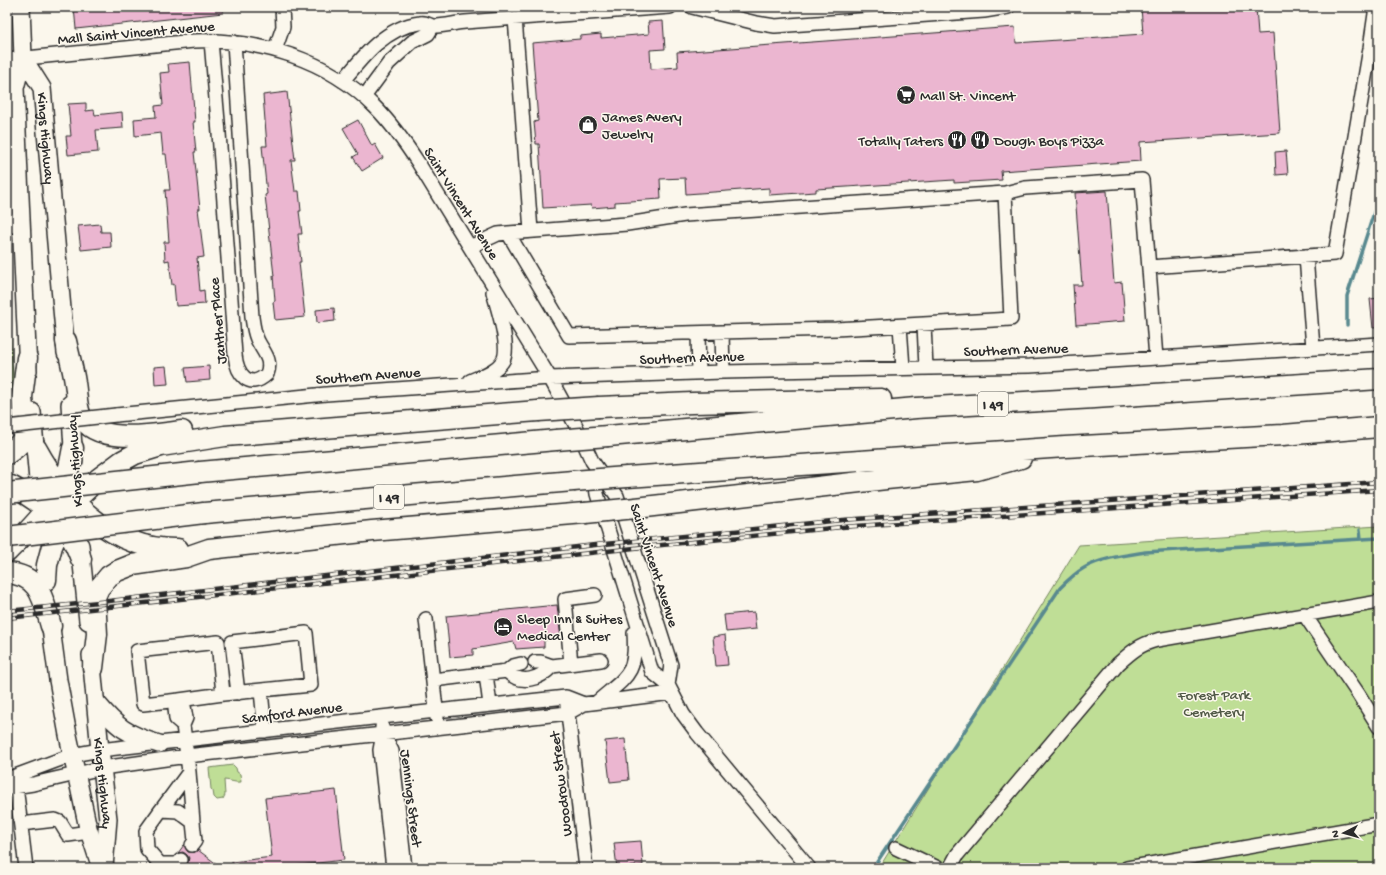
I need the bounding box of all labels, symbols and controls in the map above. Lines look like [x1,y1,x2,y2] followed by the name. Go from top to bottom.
[57,18,216,50] street label: Mall Saint Vincent Avenue
[895,84,917,106] supermarket icon: Mall St. Vincent
[920,88,1017,106] place label: Mall St. Vincent
[31,92,58,186] street label: Kings Highway
[602,109,682,144] place label: James Avery Jewelry
[577,114,599,136] shop icon: James Avery Jewelry
[946,129,968,151] restaurant icon: Totally Taters
[969,129,991,151] restaurant icon: Dough Boys Pizza
[858,133,943,151] place label: Totally Taters
[993,133,1104,151] place label: Dough Boys Pizza
[419,145,502,264] street label: Saint Vincent Avenue
[206,276,232,365] street label: Janther Place
[963,340,1069,362] street label: Southern Avenue
[639,348,745,370] street label: Southern Avenue
[315,364,421,390] street label: Southern Avenue
[978,392,1008,416] road number: I 49
[64,414,88,507] street label: Kings Highway
[374,485,404,509] road number: I 49
[625,502,682,630] street label: Saint Vincent Avenue
[517,611,623,646] place label: Sleep Inn & Suites Medical Center
[492,616,514,638] hotel icon: Sleep Inn & Suites Medical Center
[1177,687,1251,722] park label: Forest Park Cemetery
[241,699,344,729] street label: Samford Avenue
[546,729,577,837] street label: Woodrow Street
[88,737,115,830] street label: Kings Highway
[395,749,425,850] street label: Jennings Street
[1324,813,1364,853] north arrow
[1330,830,1342,838] text: N

